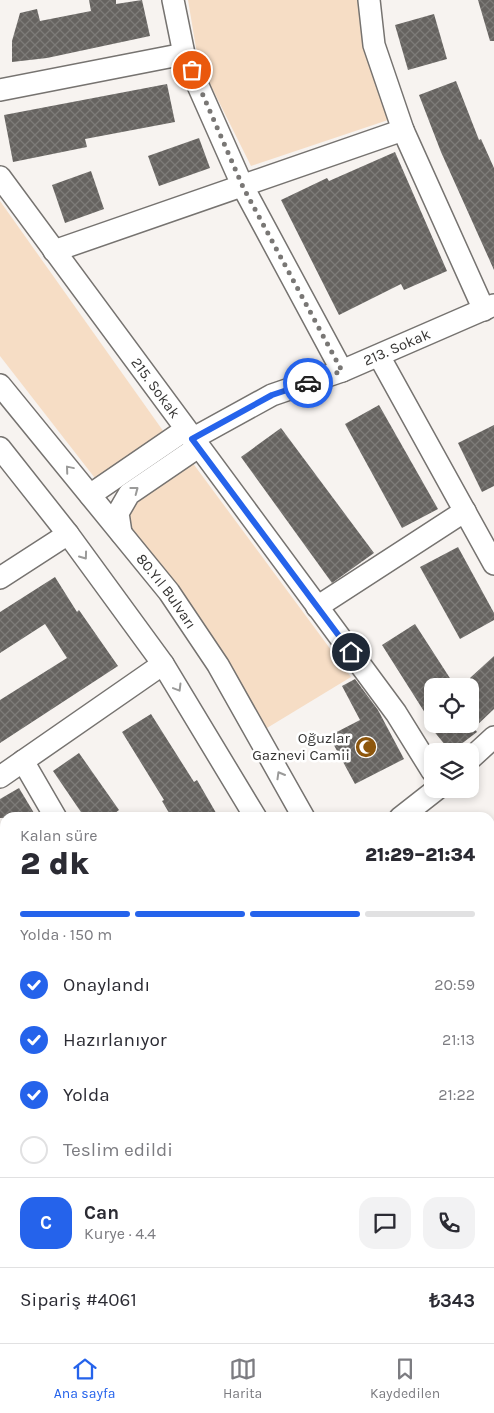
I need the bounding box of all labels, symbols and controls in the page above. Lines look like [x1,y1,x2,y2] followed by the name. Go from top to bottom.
[171,49,213,91] pin
[178,56,206,84] icon: bag
[361,325,433,370] street label: 213. Sokak
[127,354,184,422] street label: 215. Sokak
[283,358,333,408] courier
[294,369,322,397] icon: car
[67,466,75,475] one-way arrow
[129,487,139,496] one-way arrow
[78,550,86,559] one-way arrow
[132,550,200,632] street label: 80.Yıl Bulvarı
[330,631,372,673] pin
[337,638,365,666] icon: home
[424,678,479,798] map controls
[424,678,479,733] button: locate
[171,683,181,692] one-way arrow
[252,729,351,764] place label: Oğuzlar Gaznevi Camii
[354,735,378,759] mosque icon: Oğuzlar Gaznevi Camii
[424,743,479,798] button: layers
[276,771,286,780] one-way arrow
[20,826,97,845] text: Kalan süre
[365,844,475,866] text: 21:29–21:34
[20,845,89,882] text: 2 dk
[20,925,112,944] text: Yolda · 150 m
[20,971,48,999] icon: check
[63,974,150,996] text: Onaylandı
[434,975,475,994] text: 20:59
[20,1026,48,1054] icon: check
[63,1029,167,1051] text: Hazırlanıyor
[442,1030,475,1049] text: 21:13
[20,1081,48,1109] icon: check
[63,1084,110,1106] text: Yolda
[438,1085,475,1104] text: 21:22
[63,1139,173,1161] text: Teslim edildi
[359,1197,411,1249] button: chat
[423,1197,475,1249] button: phone
[84,1202,119,1224] text: Can
[40,1212,52,1234] text: C
[84,1224,156,1243] text: Kurye · 4.4
[20,1289,137,1311] text: Sipariş #4061
[429,1290,475,1312] text: ₺343
[54,1355,115,1402] tab: Ana sayfa
[223,1355,262,1402] tab: Harita
[370,1355,440,1402] tab: Kaydedilen

